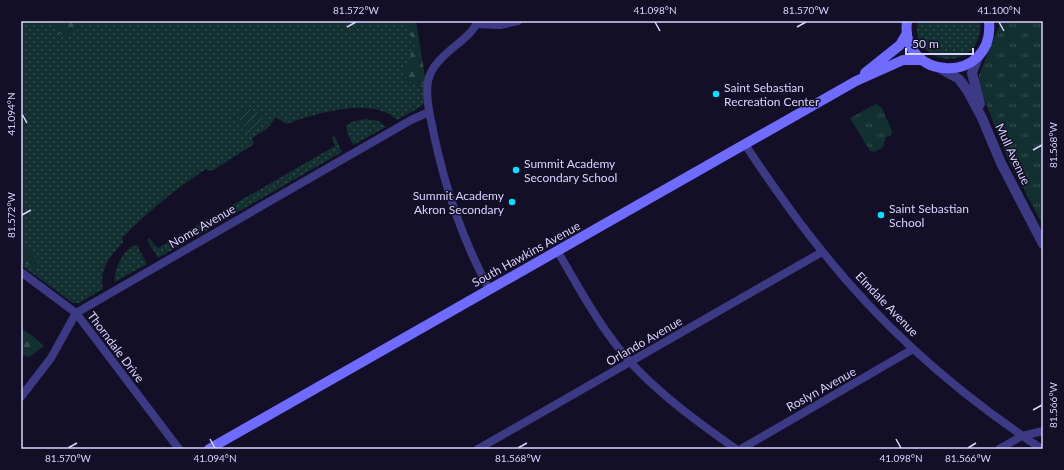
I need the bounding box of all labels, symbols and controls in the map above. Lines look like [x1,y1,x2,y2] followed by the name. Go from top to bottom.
[333,4,380,16] text: 81.572°W
[633,4,677,16] text: 41.098°N
[783,4,830,16] text: 81.570°W
[977,4,1021,16] text: 41.100°N
[906,30,973,56] scale bar
[912,36,939,51] text: 50 m
[724,80,820,109] place label: Saint Sebastian Recreation Center
[711,89,721,99] marker: Saint Sebastian Recreation Center
[5,92,17,136] text: 41.094°N
[992,121,1034,187] street label: Mull Avenue
[1047,121,1059,168] text: 81.568°W
[524,156,617,185] place label: Summit Academy Secondary School
[511,165,521,175] marker: Summit Academy Secondary School
[413,188,505,217] place label: Summit Academy Akron Secondary
[5,191,17,238] text: 81.572°W
[507,197,517,207] marker: Summit Academy Akron Secondary
[166,201,238,251] street label: Nome Avenue
[889,201,969,230] place label: Saint Sebastian School
[876,210,886,220] marker: Saint Sebastian School
[469,218,583,290] street label: South Hawkins Avenue
[852,269,922,339] street label: Elmdale Avenue
[84,309,148,385] street label: Thorndale Drive
[603,313,685,369] street label: Orlando Avenue
[784,364,858,414] street label: Roslyn Avenue
[1047,381,1059,428] text: 81.566°W
[45,452,92,464] text: 81.570°W
[193,452,237,464] text: 41.094°N
[495,452,542,464] text: 81.568°W
[879,452,923,464] text: 41.098°N
[945,452,992,464] text: 81.566°W

